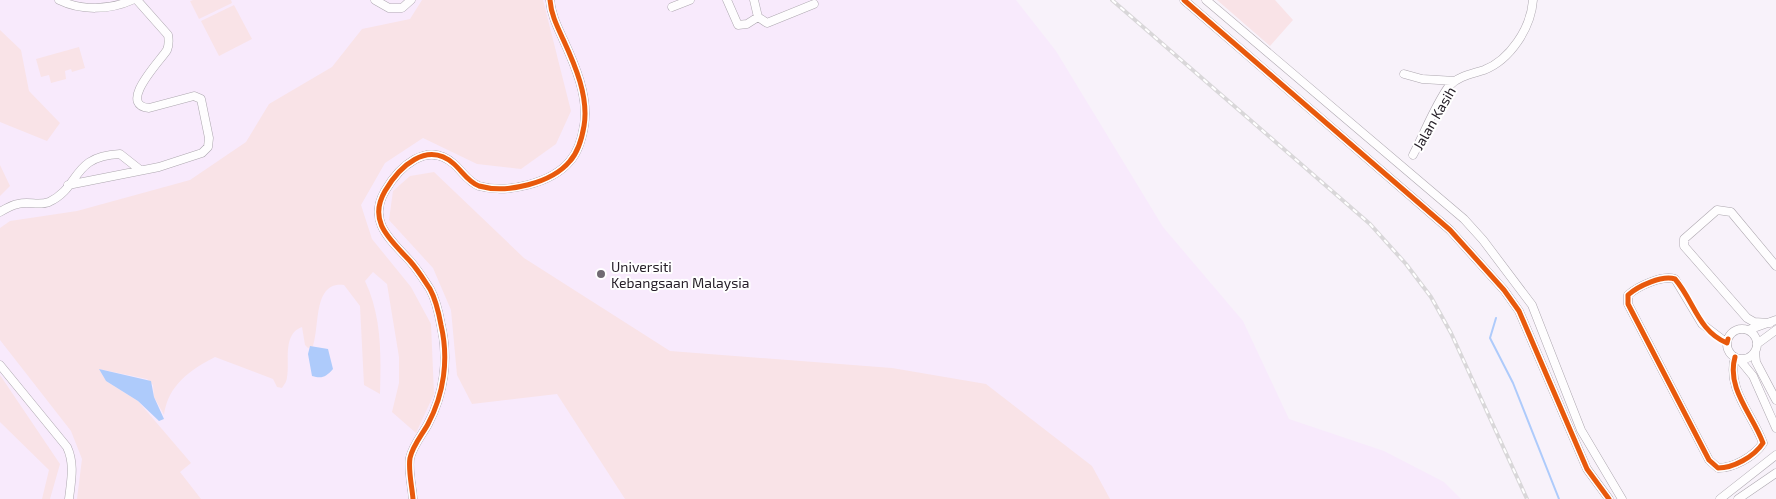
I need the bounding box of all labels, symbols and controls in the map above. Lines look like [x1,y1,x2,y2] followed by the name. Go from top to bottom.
[1409,83,1459,153] street label: Jalan Kasih
[611,258,749,291] place label: Universiti Kebangsaan Malaysia
[595,268,607,280] marker: Universiti Kebangsaan Malaysia

